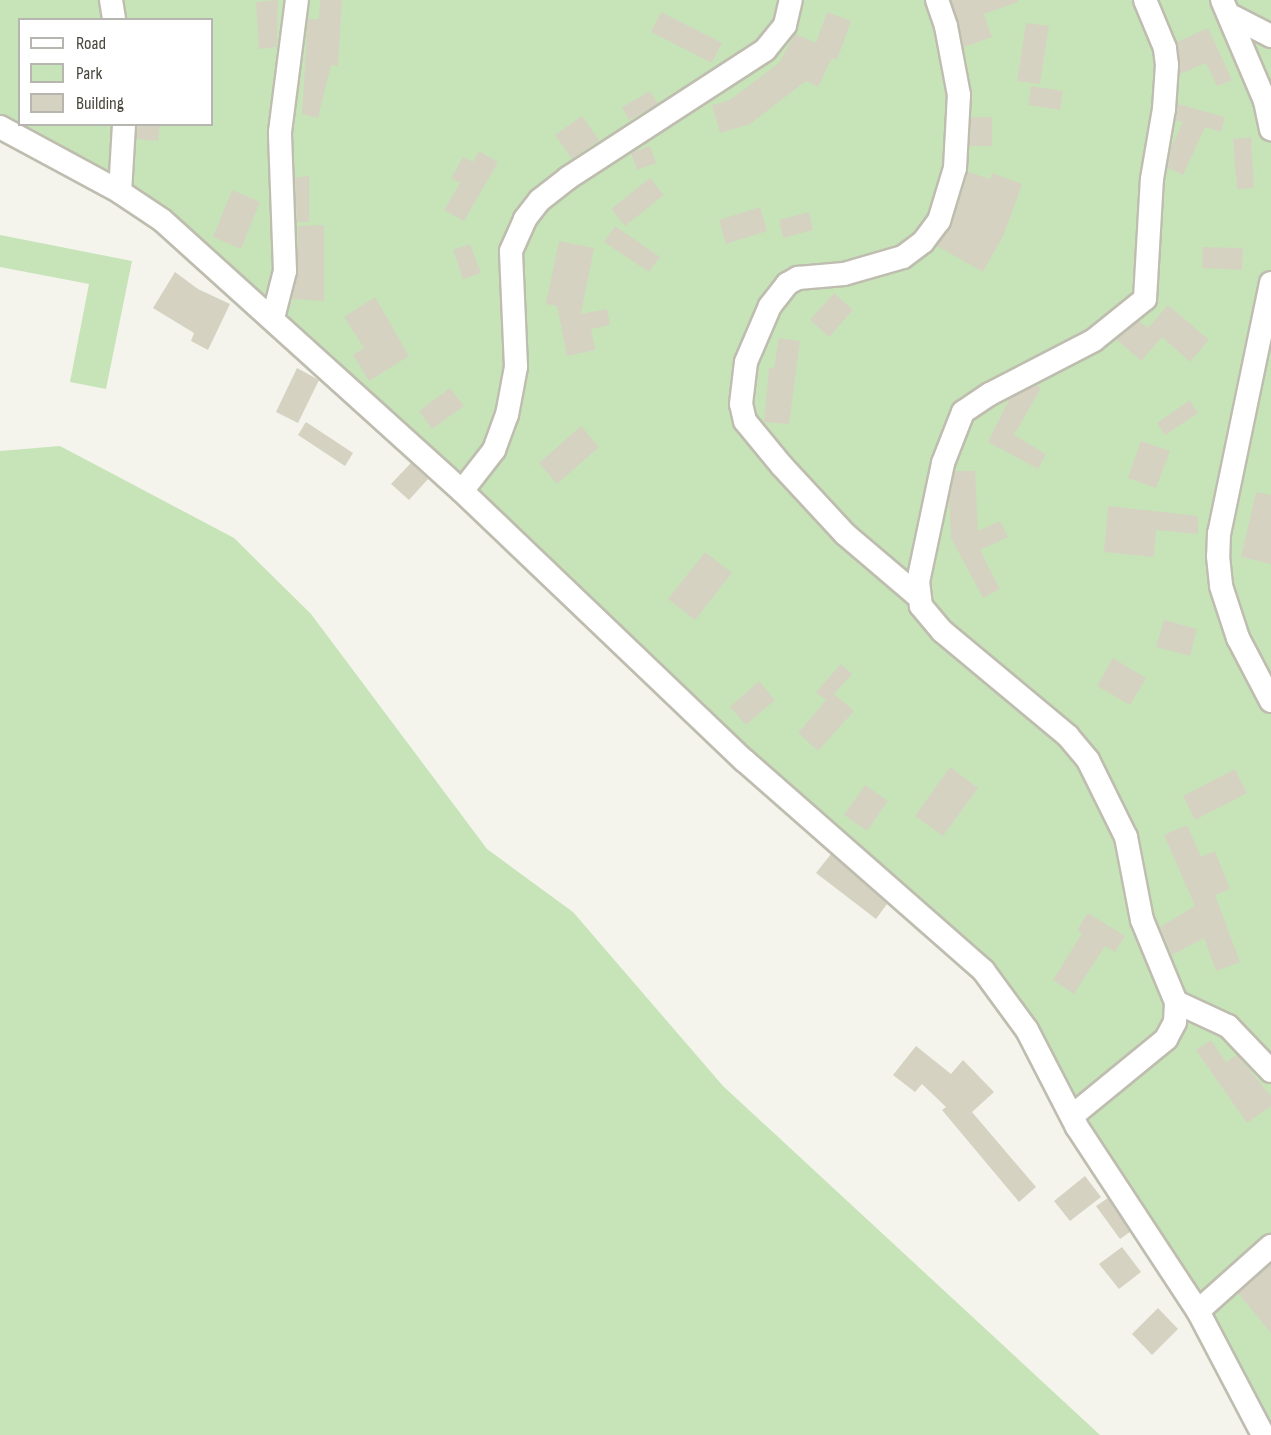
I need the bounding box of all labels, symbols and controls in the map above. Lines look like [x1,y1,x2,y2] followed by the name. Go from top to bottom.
[18,18,213,126] legend
[76,33,106,54] text: Road
[76,63,102,84] text: Park
[76,93,124,114] text: Building

